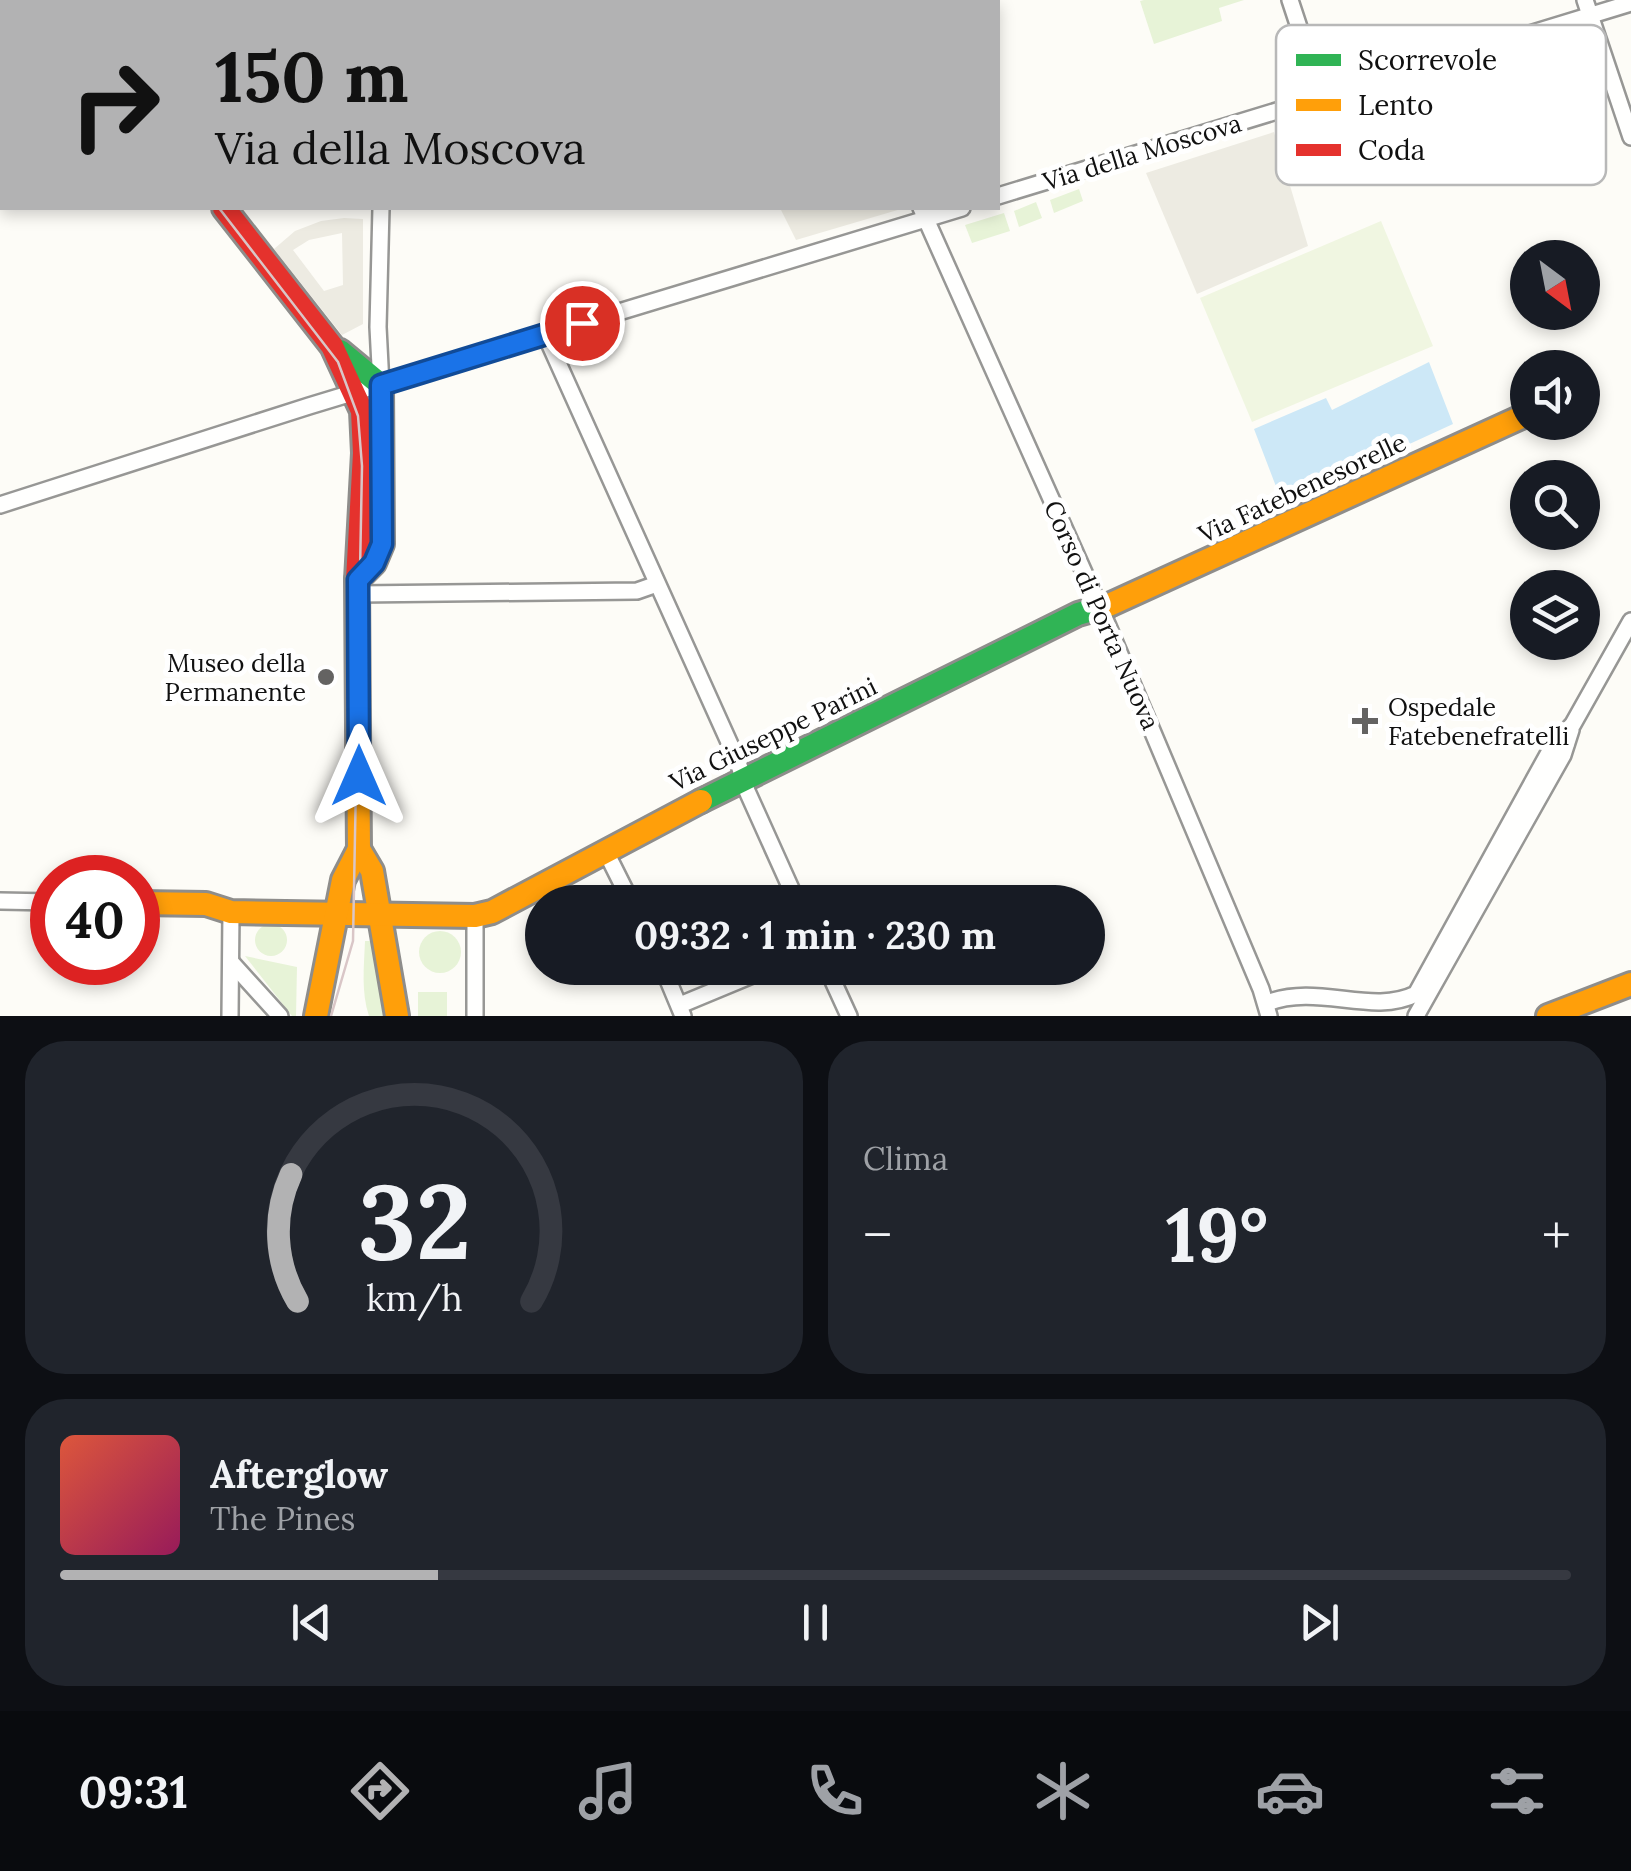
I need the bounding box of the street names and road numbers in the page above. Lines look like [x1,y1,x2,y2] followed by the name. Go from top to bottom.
[1038,107,1245,198] street label: Via della Moscova
[1192,426,1411,551] street label: Via Fatebenesorelle
[1037,495,1167,735] street label: Corso di Porta Nuova
[663,670,882,798] street label: Via Giuseppe Parini

